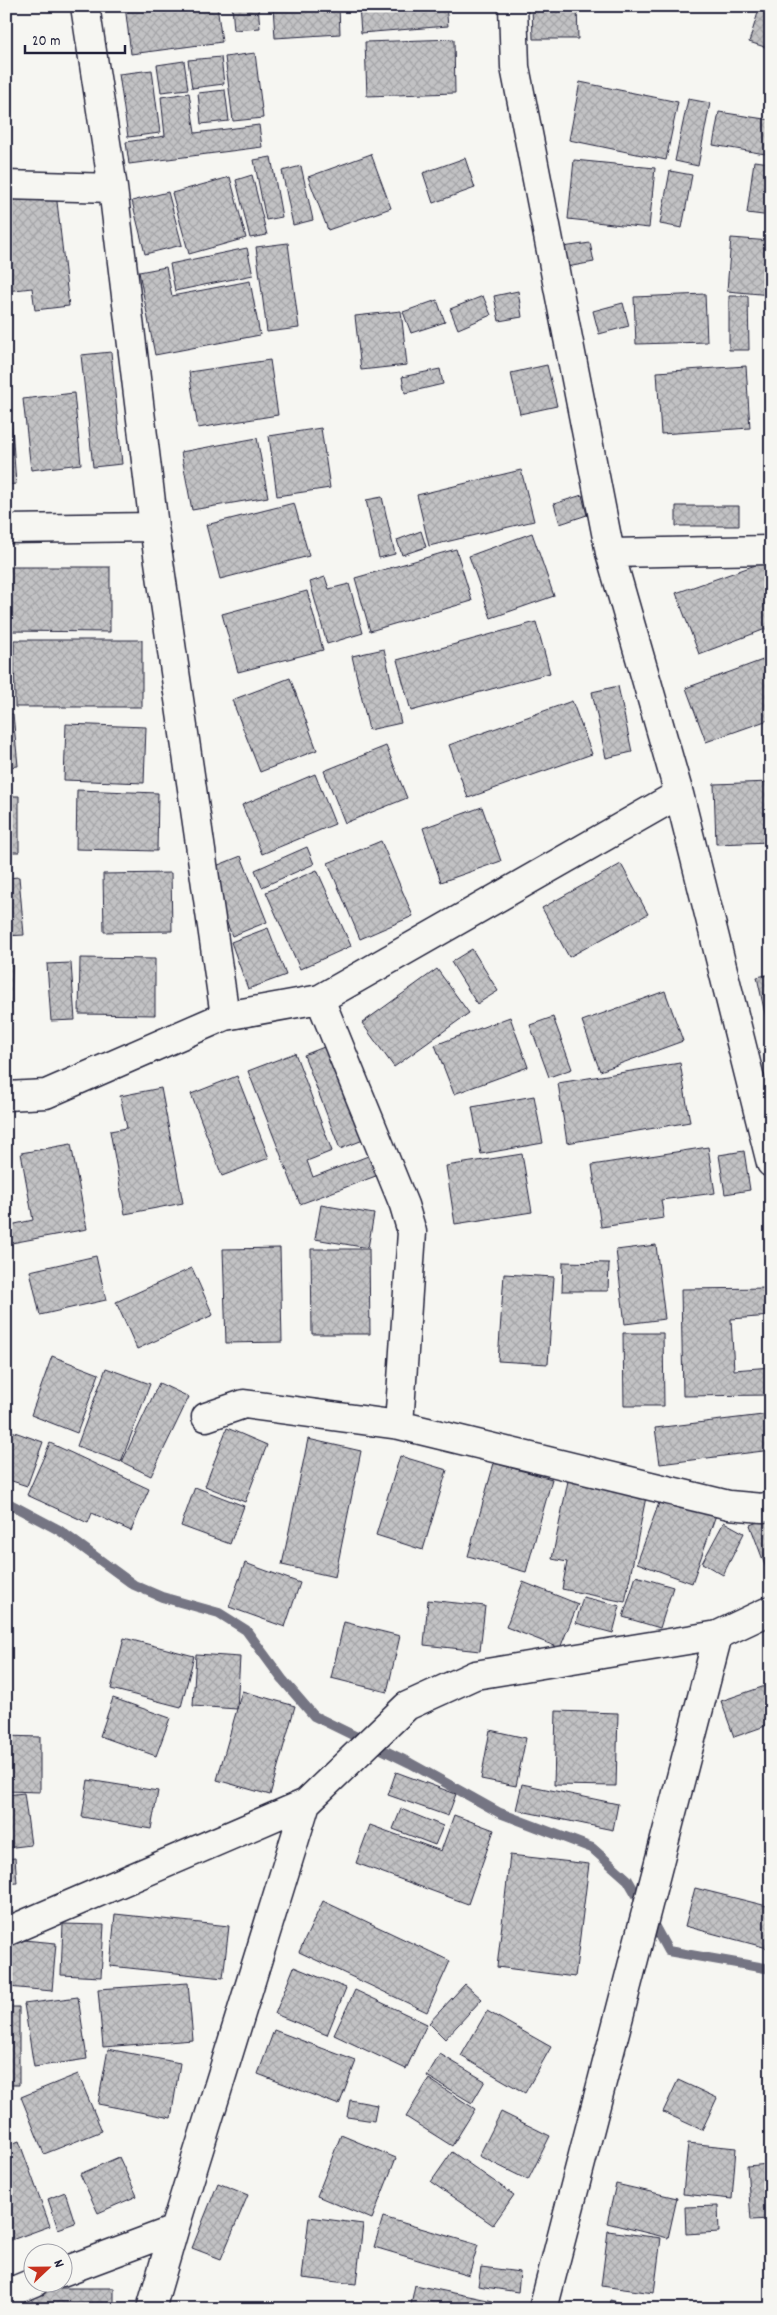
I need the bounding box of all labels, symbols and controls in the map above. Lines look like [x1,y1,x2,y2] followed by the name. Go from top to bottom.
[25,22,125,54] scale bar
[32,31,60,53] text: 20 m
[22,2242,72,2292] north arrow
[48,2257,69,2271] text: N

